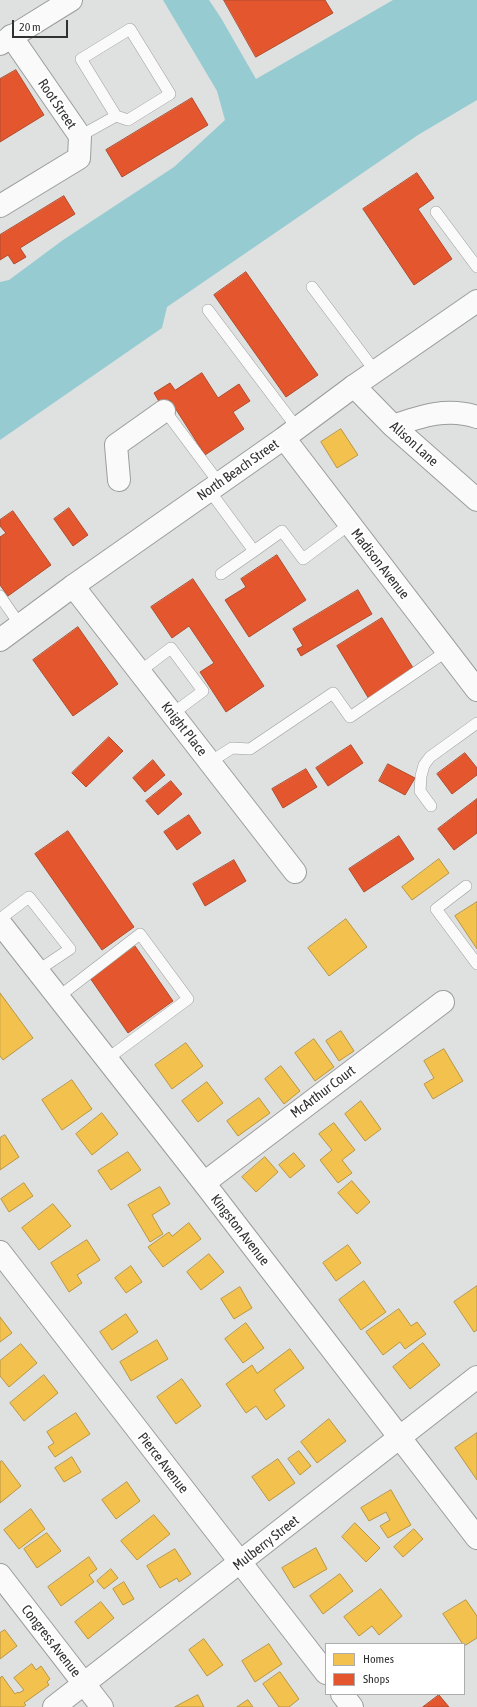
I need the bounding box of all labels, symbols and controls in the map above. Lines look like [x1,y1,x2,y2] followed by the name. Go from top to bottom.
[14,12,70,38] scale bar
[19,20,41,34] text: 20 m
[34,76,80,132] street label: Root Street
[386,418,442,470] street label: Alison Lane
[194,436,282,504] street label: North Beach Street
[347,525,413,603] street label: Madison Avenue
[158,699,210,759] street label: Knight Place
[287,1062,359,1122] street label: McArthur Court
[207,1191,273,1269] street label: Kingston Avenue
[134,1429,192,1497] street label: Pierce Avenue
[230,1512,302,1574] street label: Mulberry Street
[18,1602,84,1680] street label: Congress Avenue
[325,1643,465,1695] legend
[363,1652,394,1666] text: Homes
[363,1672,389,1686] text: Shops

